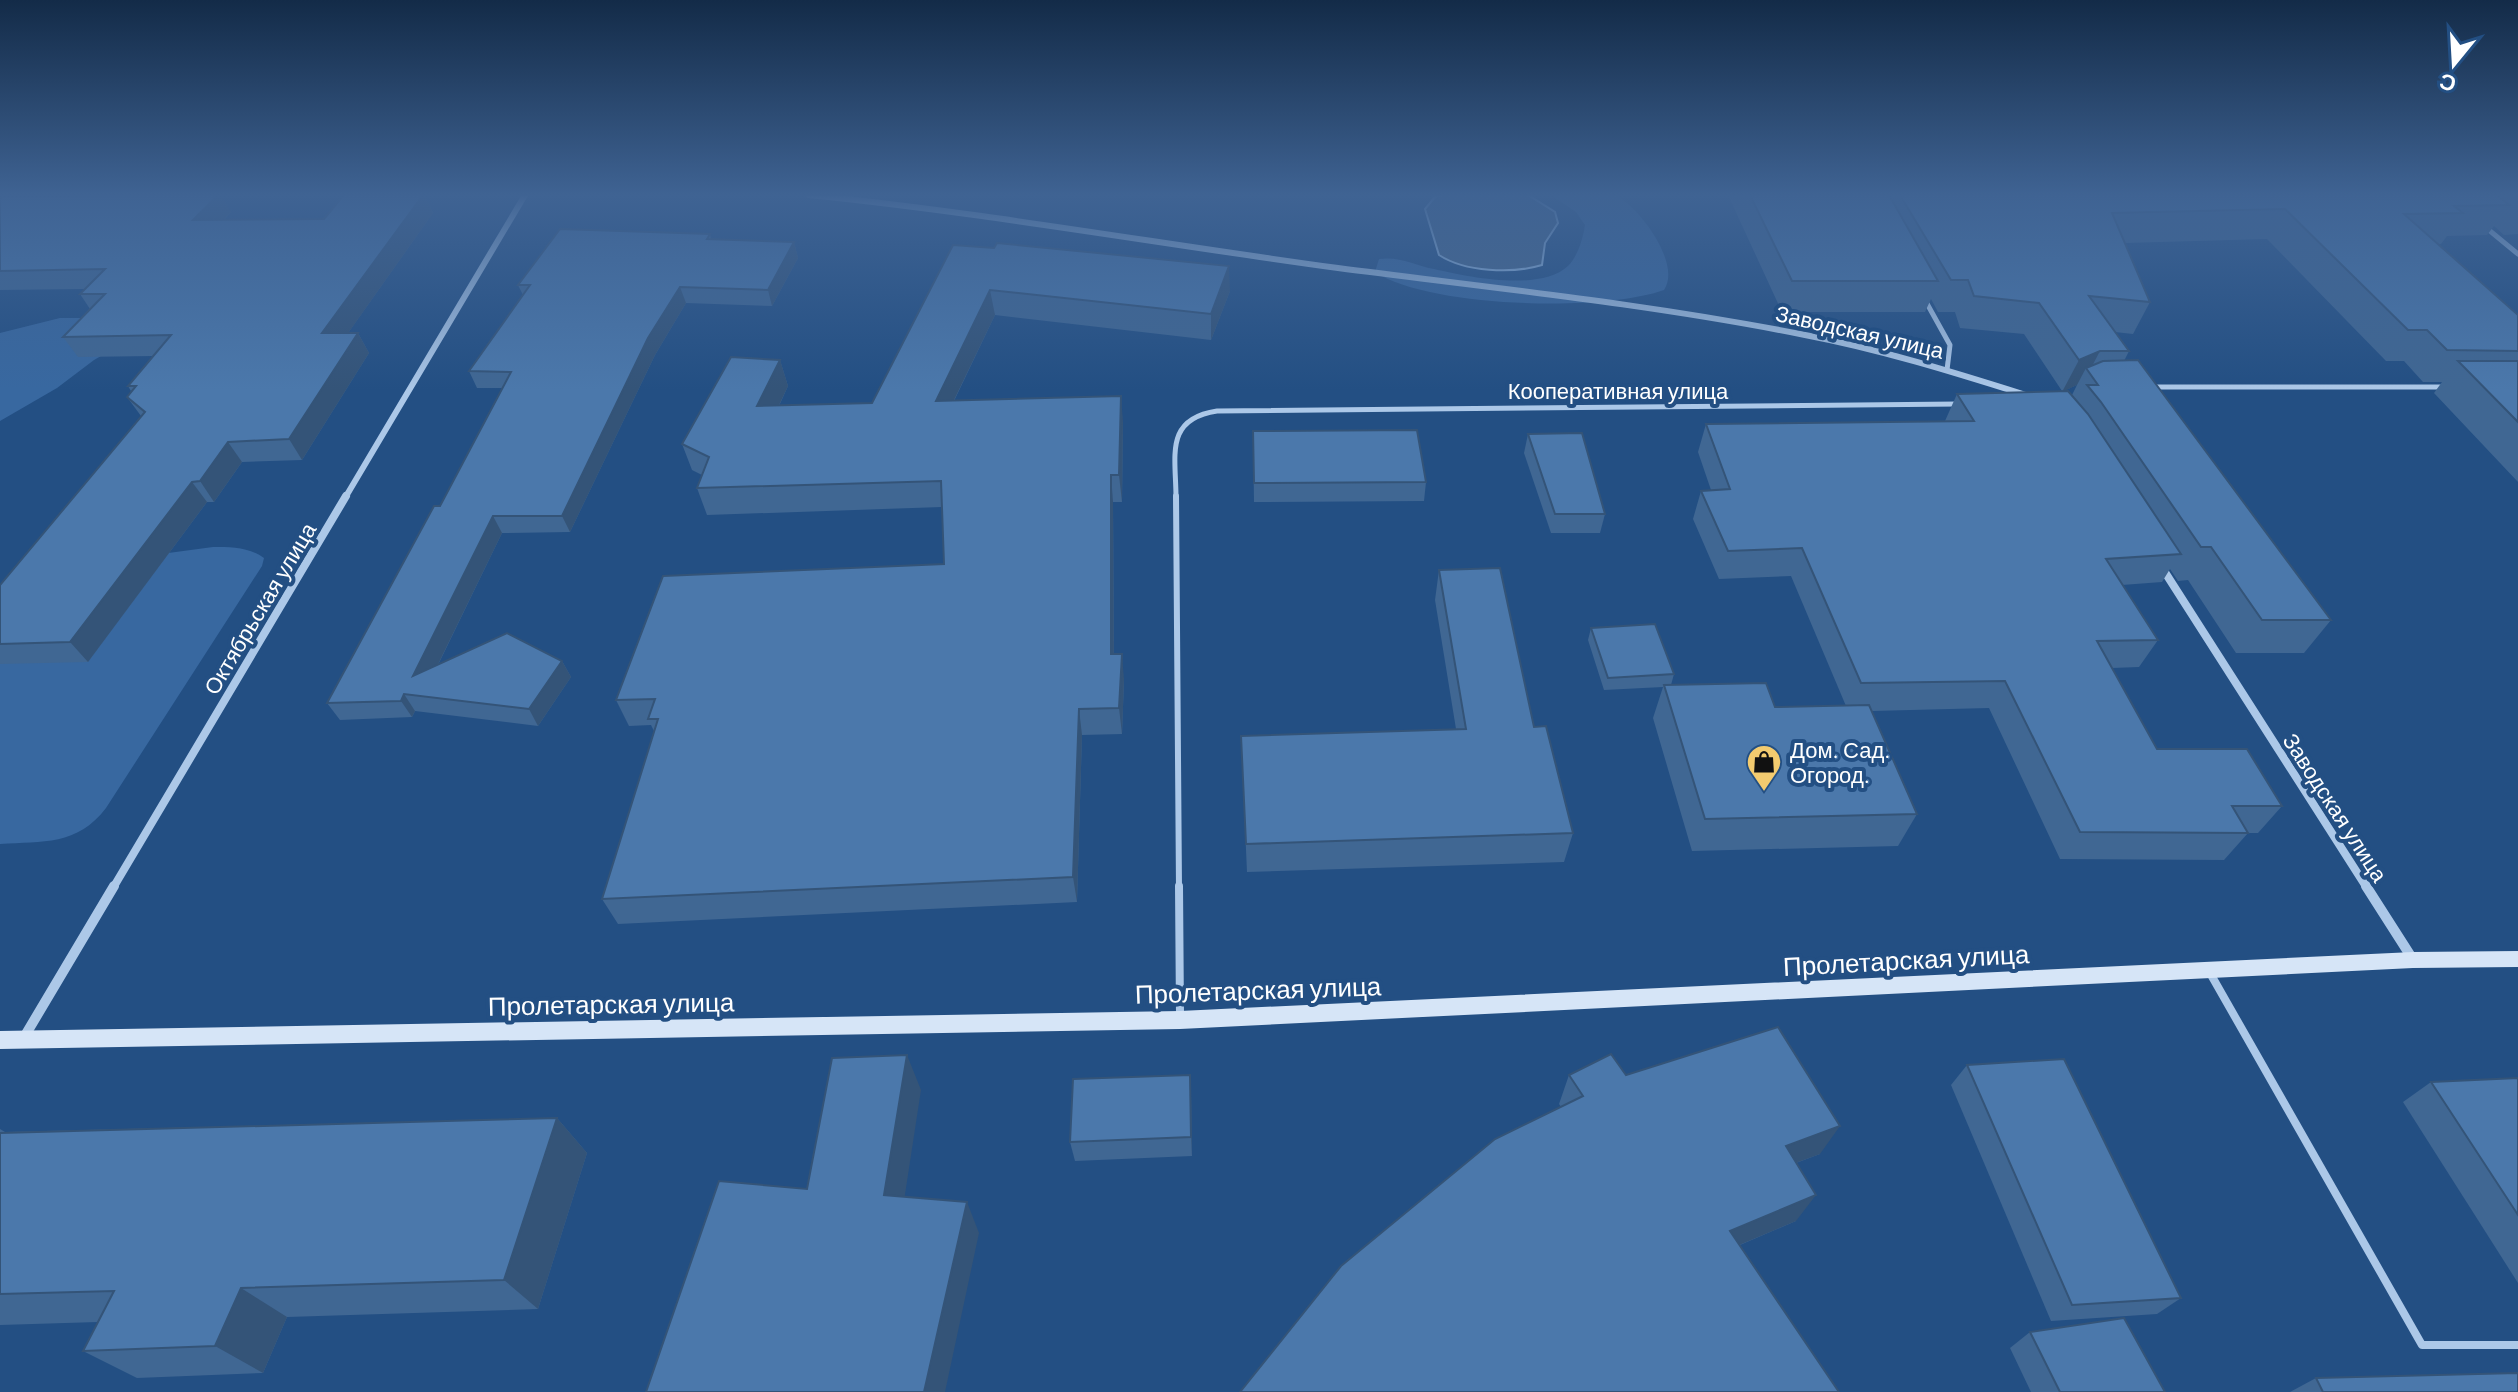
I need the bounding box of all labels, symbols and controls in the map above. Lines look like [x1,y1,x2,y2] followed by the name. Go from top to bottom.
[2414,24,2494,104] north arrow
[2436,69,2459,99] text: С
[1773,299,1947,364] street label: Заводская улица
[1508,377,1729,404] street label: Кооперативная улица
[198,517,322,699] street label: Октябрьская улица
[2278,728,2394,887] street label: Заводская улица
[1790,736,1890,788] place label: Дом. Сад. Огород.
[1745,743,1783,793] shop icon: Дом. Сад. Огород.
[1782,937,2030,981] street label: Пролетарская улица
[1134,969,1382,1009] street label: Пролетарская улица
[487,985,735,1021] street label: Пролетарская улица

